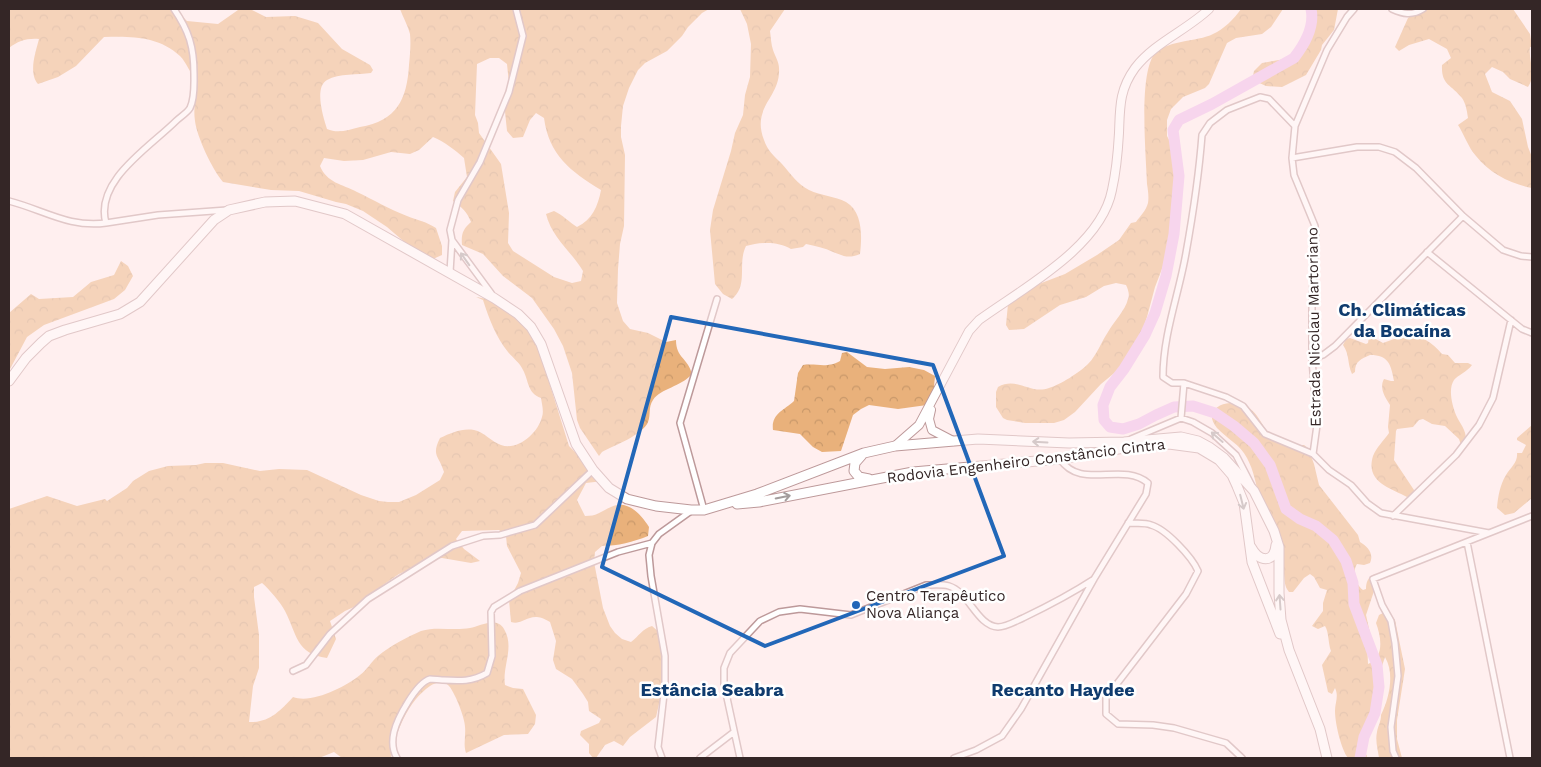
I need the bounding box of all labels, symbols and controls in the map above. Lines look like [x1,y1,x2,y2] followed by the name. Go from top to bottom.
[1303,227,1325,427] street label: Estrada Nicolau Martoriano
[460,252,470,266] one-way arrow
[1338,299,1466,341] district label: Ch. Climáticas da Bocaína
[1211,432,1224,443] one-way arrow
[886,435,1167,487] street label: Rodovia Engenheiro Constâncio Cintra
[1032,437,1048,446] one-way arrow
[774,492,790,501] one-way arrow
[1238,494,1248,510] one-way arrow
[866,587,1005,622] place label: Centro Terapêutico Nova Aliança
[1275,595,1284,611] one-way arrow
[850,599,862,611] marker: Centro Terapêutico Nova Aliança
[640,679,784,700] district label: Estância Seabra
[991,679,1135,700] district label: Recanto Haydee

